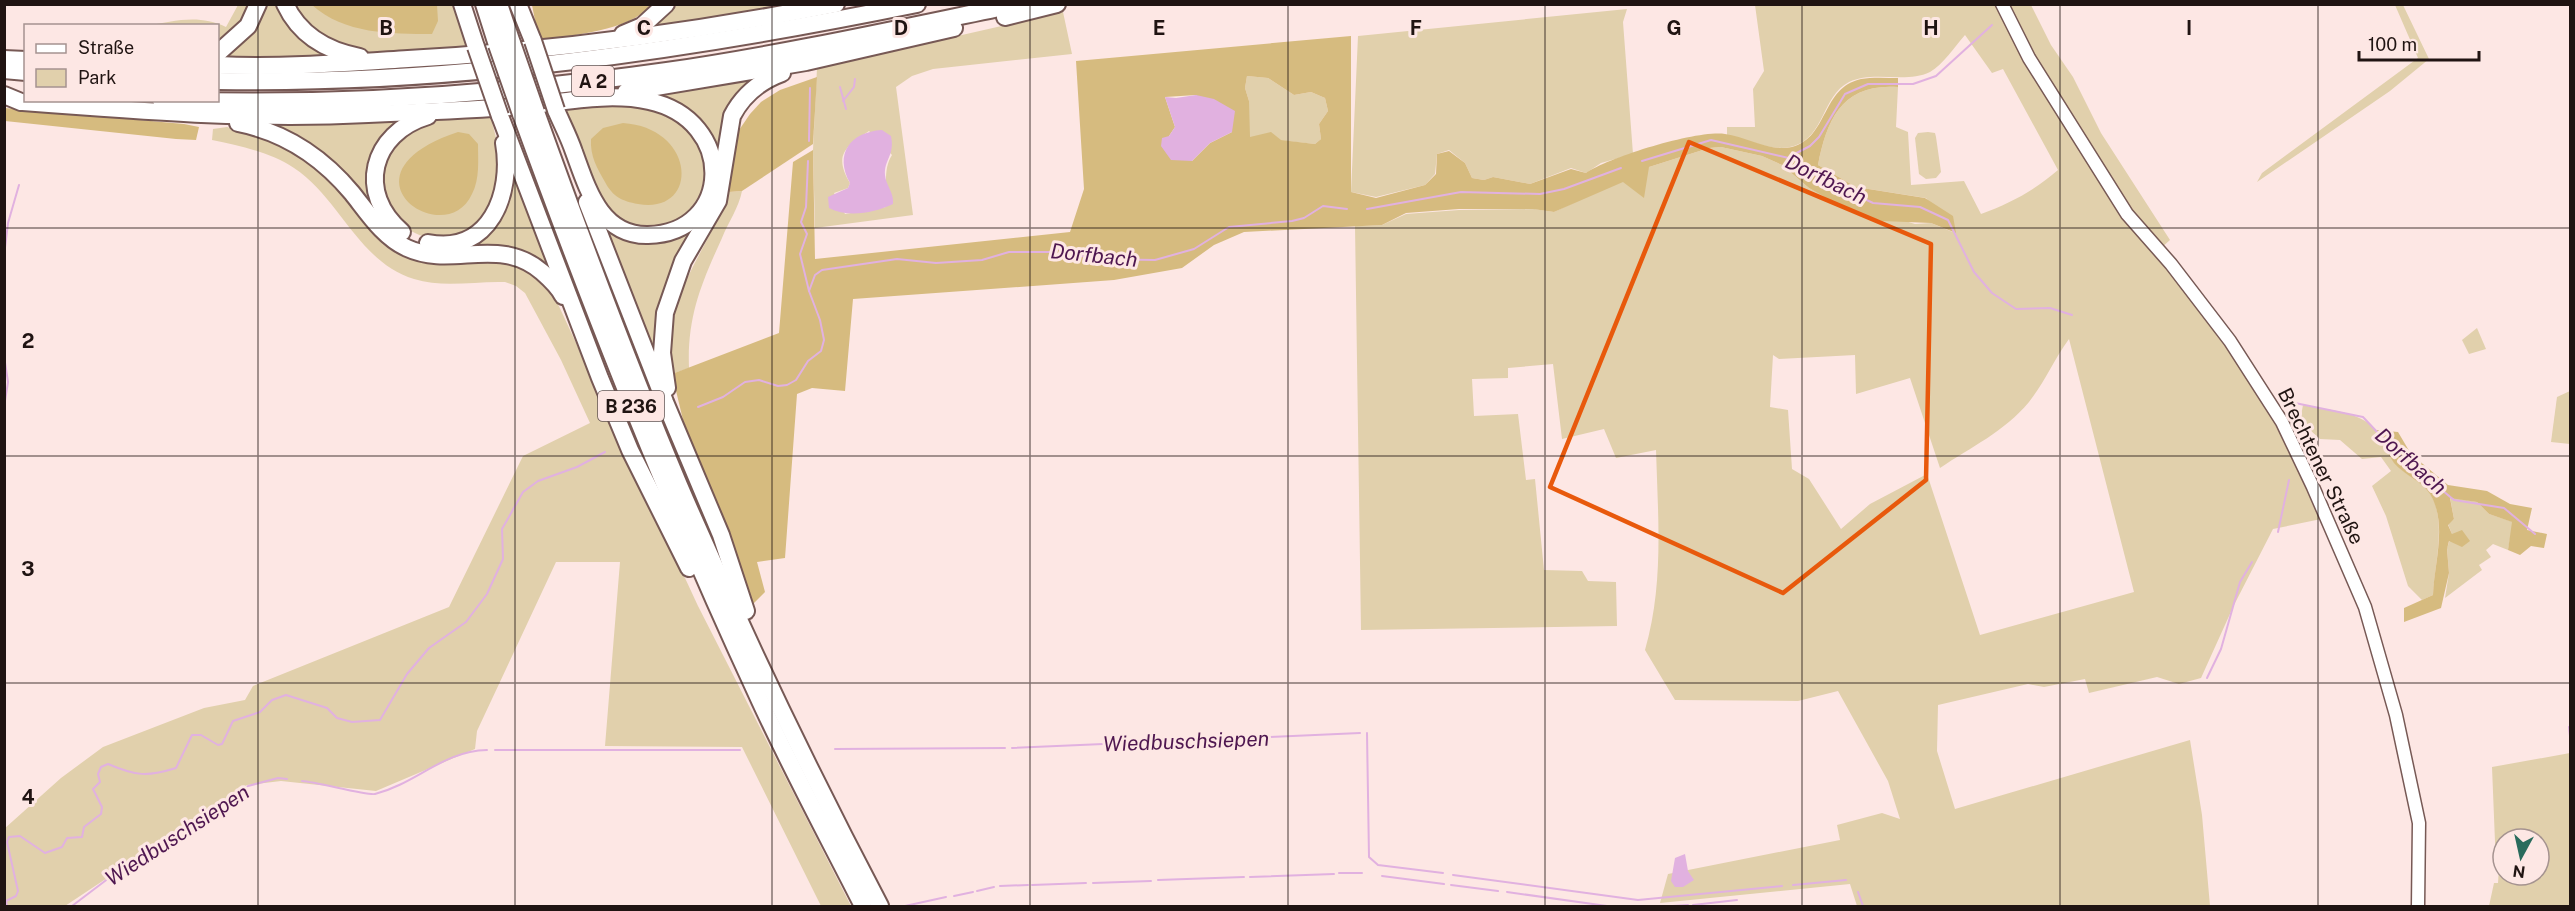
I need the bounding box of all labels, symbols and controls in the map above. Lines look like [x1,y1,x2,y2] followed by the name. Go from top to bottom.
[379,16,393,40] text: B
[637,16,651,40] text: C
[894,16,908,40] text: D
[1153,16,1165,40] text: E
[1410,16,1422,40] text: F
[1666,16,1682,40] text: G
[1923,16,1939,40] text: H
[2186,16,2192,40] text: I
[24,24,219,102] legend
[2359,24,2479,62] scale bar
[2368,34,2417,55] text: 100 m
[78,37,134,58] text: Straße
[572,66,614,96] road number: A 2
[78,67,116,88] text: Park
[1781,149,1871,209] water label: Dorfbach
[1049,238,1139,272] water label: Dorfbach
[22,329,34,353] text: 2
[2273,384,2369,548] street label: Brechtener Straße
[598,391,664,421] road number: B 236
[2370,422,2452,500] water label: Dorfbach
[21,557,35,581] text: 3
[1102,726,1270,756] water label: Wiedbuschsiepen
[100,779,254,891] water label: Wiedbuschsiepen
[21,785,35,809] text: 4
[2491,827,2551,887] north arrow
[2511,861,2527,882] text: N

